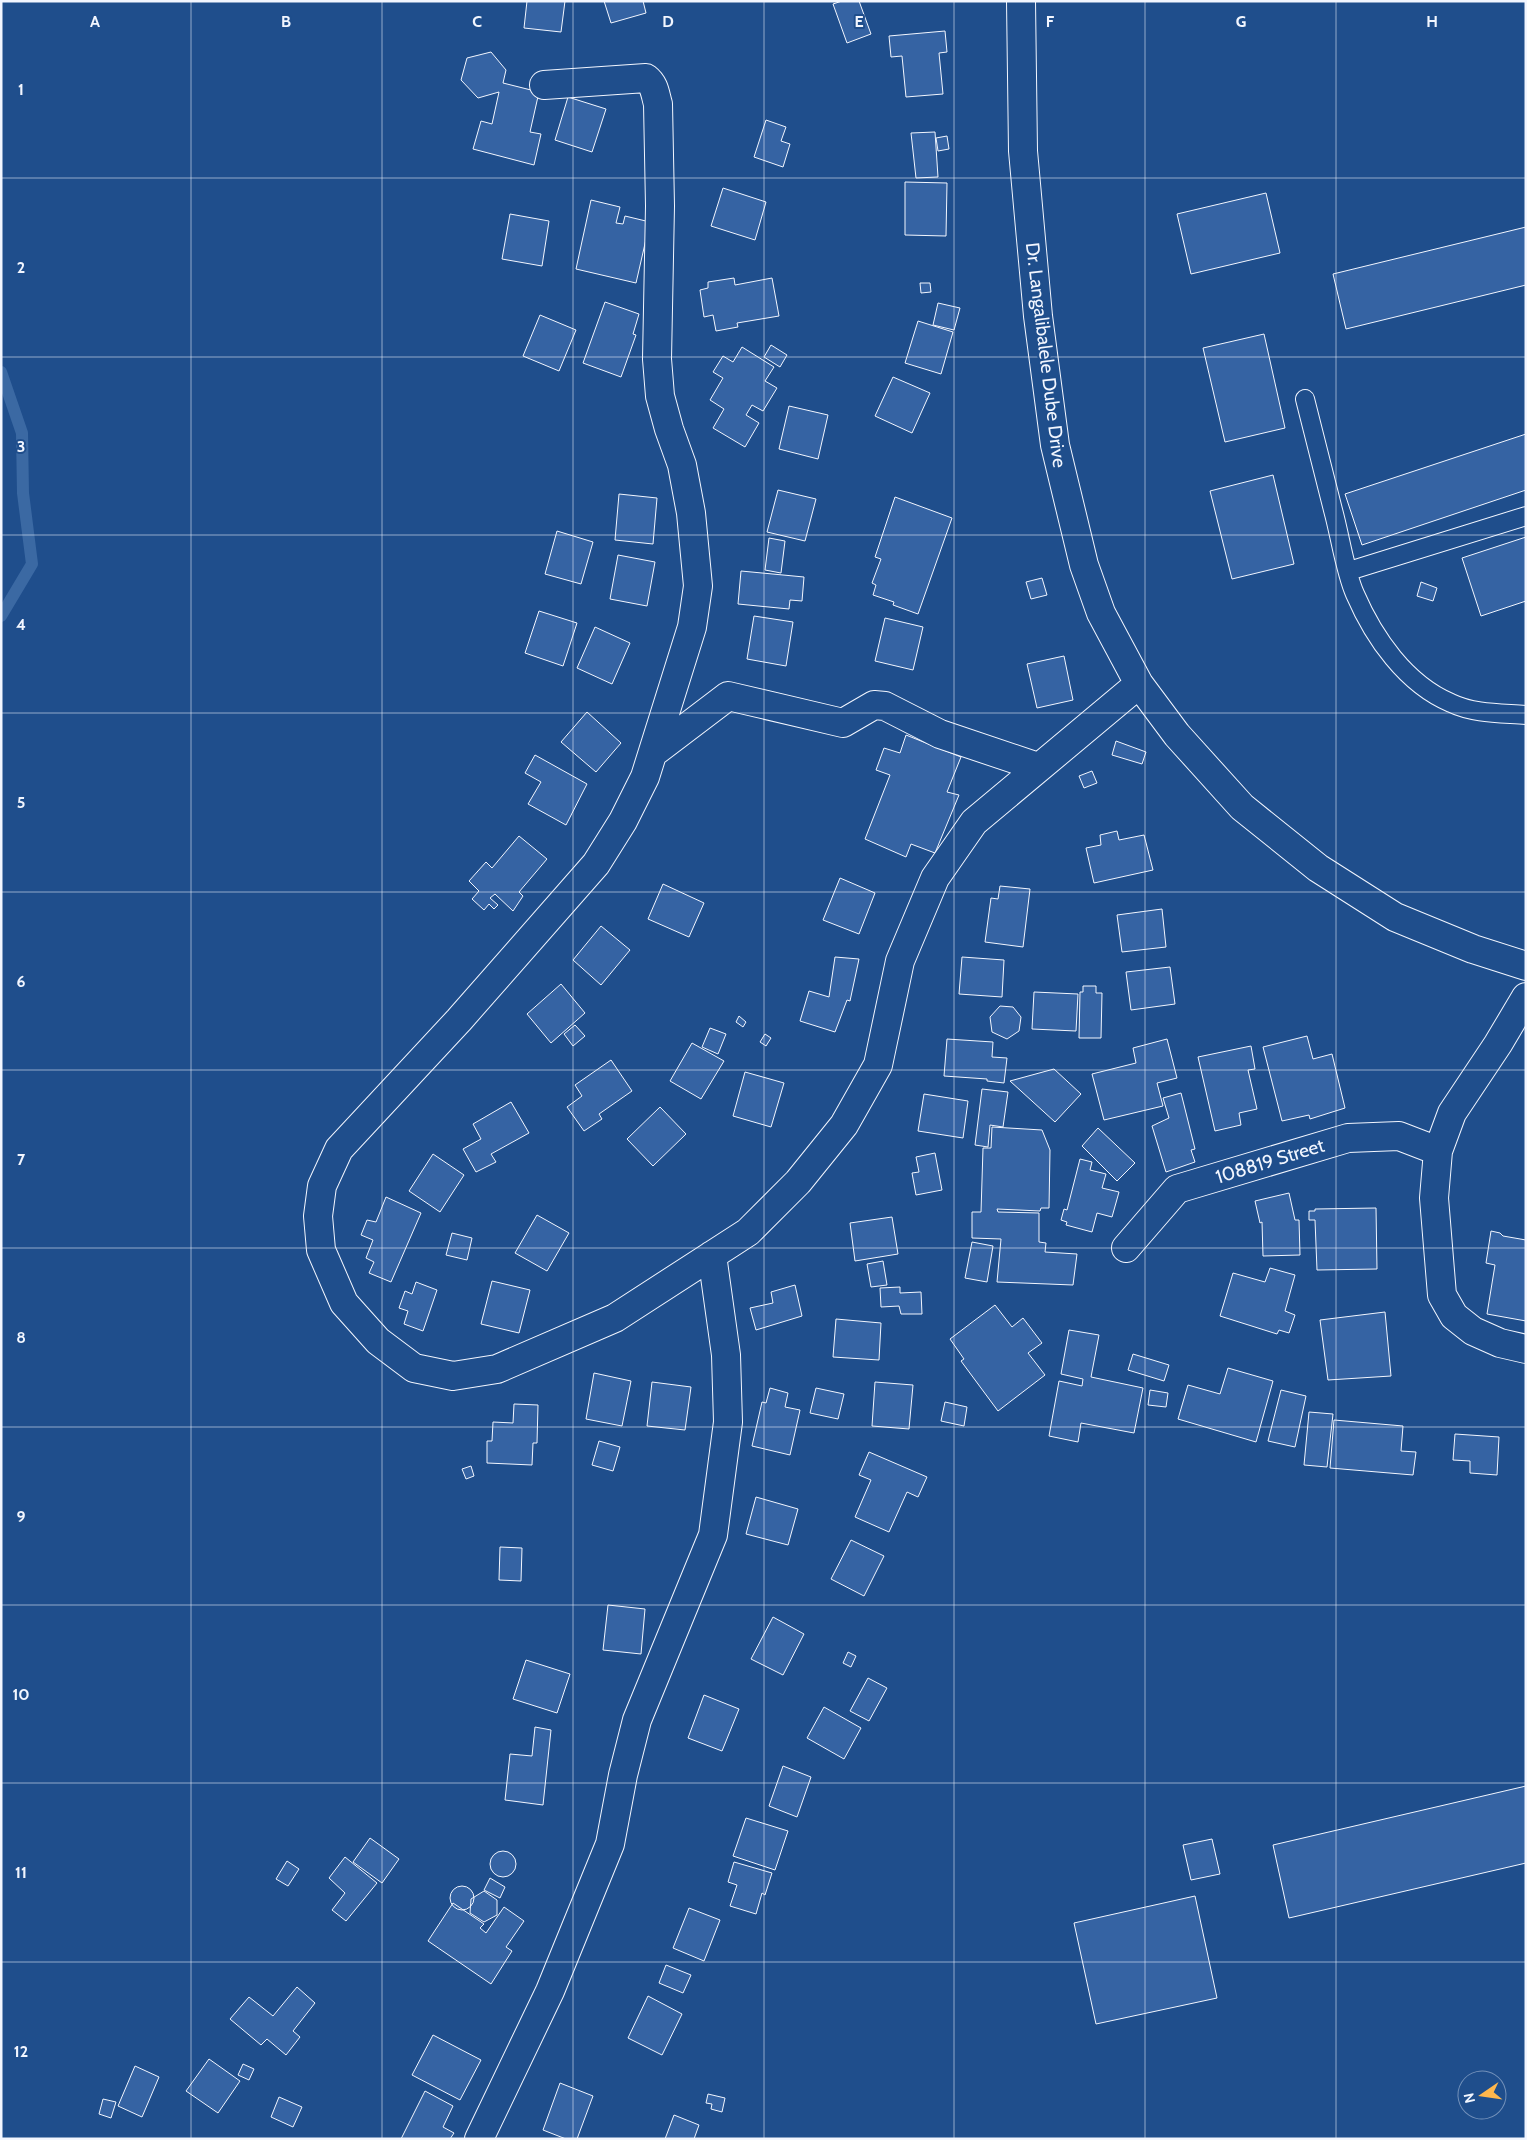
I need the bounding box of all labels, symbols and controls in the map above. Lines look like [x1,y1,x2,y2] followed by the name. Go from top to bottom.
[90,12,100,31] text: A
[281,12,291,31] text: B
[472,12,482,31] text: C
[662,12,674,31] text: D
[854,12,864,31] text: E
[1046,12,1055,31] text: F
[1236,12,1246,31] text: G
[1426,12,1438,31] text: H
[18,80,24,99] text: 1
[1021,241,1071,469] street label: Dr. Langalibalele Dube Drive
[17,258,25,277] text: 2
[17,437,25,456] text: 3
[16,615,26,634] text: 4
[17,793,25,812] text: 5
[17,972,26,991] text: 6
[1213,1133,1328,1188] street label: 108819 Street
[17,1150,26,1169] text: 7
[16,1328,26,1347] text: 8
[17,1507,26,1526] text: 9
[12,1685,30,1704] text: 10
[15,1863,27,1882] text: 11
[14,2042,28,2061] text: 12
[1457,2070,1507,2120] north arrow
[1459,2091,1479,2105] text: N

